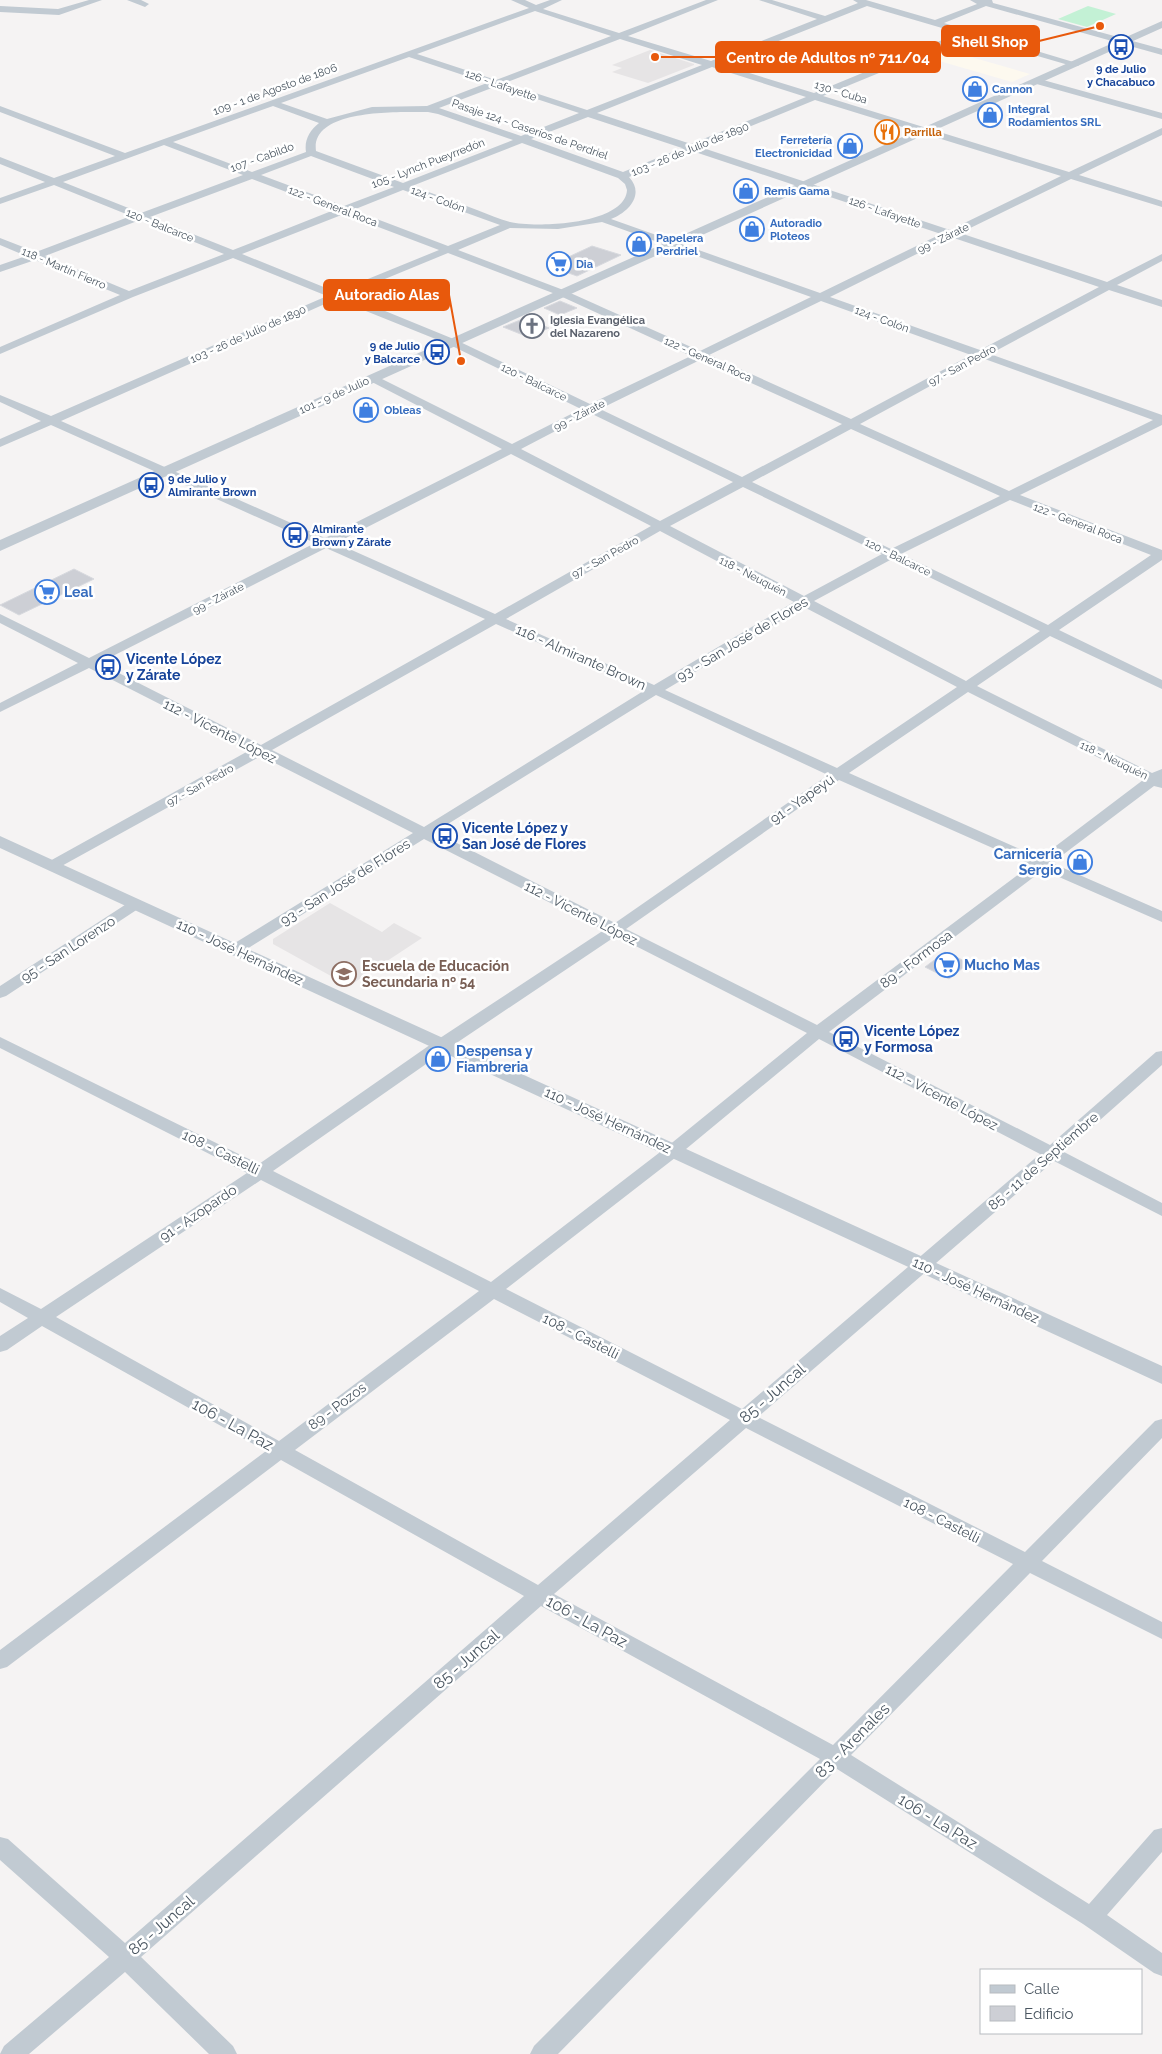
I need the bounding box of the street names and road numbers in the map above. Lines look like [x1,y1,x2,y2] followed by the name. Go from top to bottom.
[211,61,339,118] street label: 109 - 1 de Agosto de 1806
[463,67,539,104] street label: 126 - Lafayette
[813,78,869,107] street label: 130 - Cuba
[450,97,610,162] street label: Pasaje 124 - Caseríos de Perdriel
[630,120,751,179] street label: 103 - 26 de Julio de 1890
[370,136,487,191] street label: 105 - Lynch Pueyrredón
[229,140,296,175] street label: 107 - Cabildo
[286,183,379,229] street label: 122 - General Roca
[409,184,467,215] street label: 124 - Colón
[847,194,923,231] street label: 126 - Lafayette
[124,206,196,245] street label: 120 - Balcarce
[915,220,972,257] street label: 99 - Zárate
[20,245,108,292] street label: 118 - Martín Fierro
[188,303,308,366] street label: 103 - 26 de Julio de 1890
[853,304,911,335] street label: 124 - Colón
[662,334,754,385] street label: 122 - General Roca
[926,342,999,389] street label: 97 - San Pedro
[499,361,569,404] street label: 120 - Balcarce
[297,374,372,417] street label: 101 - 9 de Julio
[551,397,608,434] street label: 99 - Zárate
[1031,500,1124,546] street label: 122 - General Roca
[569,533,641,581] street label: 97 - San Pedro
[863,536,933,579] street label: 120 - Balcarce
[717,554,789,599] street label: 118 - Neuquén
[190,580,247,617] street label: 99 - Zárate
[673,593,811,685] street label: 93 - San José de Flores
[513,621,649,693] street label: 116 - Almirante Brown
[161,696,279,766] street label: 112 - Vicente López
[1078,738,1150,782] street label: 118 - Neuquén
[164,761,236,809] street label: 97 - San Pedro
[767,771,837,827] street label: 91 - Yapeyú
[277,835,413,929] street label: 93 - San José de Flores
[522,878,640,948] street label: 112 - Vicente López
[18,913,118,985] street label: 95 - San Lorenzo
[174,916,306,988] street label: 110 - José Hernández
[877,927,955,991] street label: 89 - Formosa
[883,1061,1001,1133] street label: 112 - Vicente López
[542,1084,674,1156] street label: 110 - José Hernández
[985,1109,1101,1213] street label: 85 - 11 de Septiembre
[180,1127,262,1177] street label: 108 - Castelli
[156,1181,240,1245] street label: 91 - Azopardo
[910,1254,1042,1326] street label: 110 - José Hernández
[540,1310,622,1362] street label: 108 - Castelli
[736,1359,810,1427] street label: 85 - Juncal
[305,1379,369,1433] street label: 89 - Pozos
[189,1394,277,1455] street label: 106 - La Paz
[901,1494,983,1546] street label: 108 - Castelli
[543,1591,631,1652] street label: 106 - La Paz
[430,1625,504,1693] street label: 85 - Juncal
[811,1699,894,1782] street label: 83 - Arenales
[895,1790,981,1853] street label: 106 - La Paz
[125,1891,199,1959] street label: 85 - Juncal

